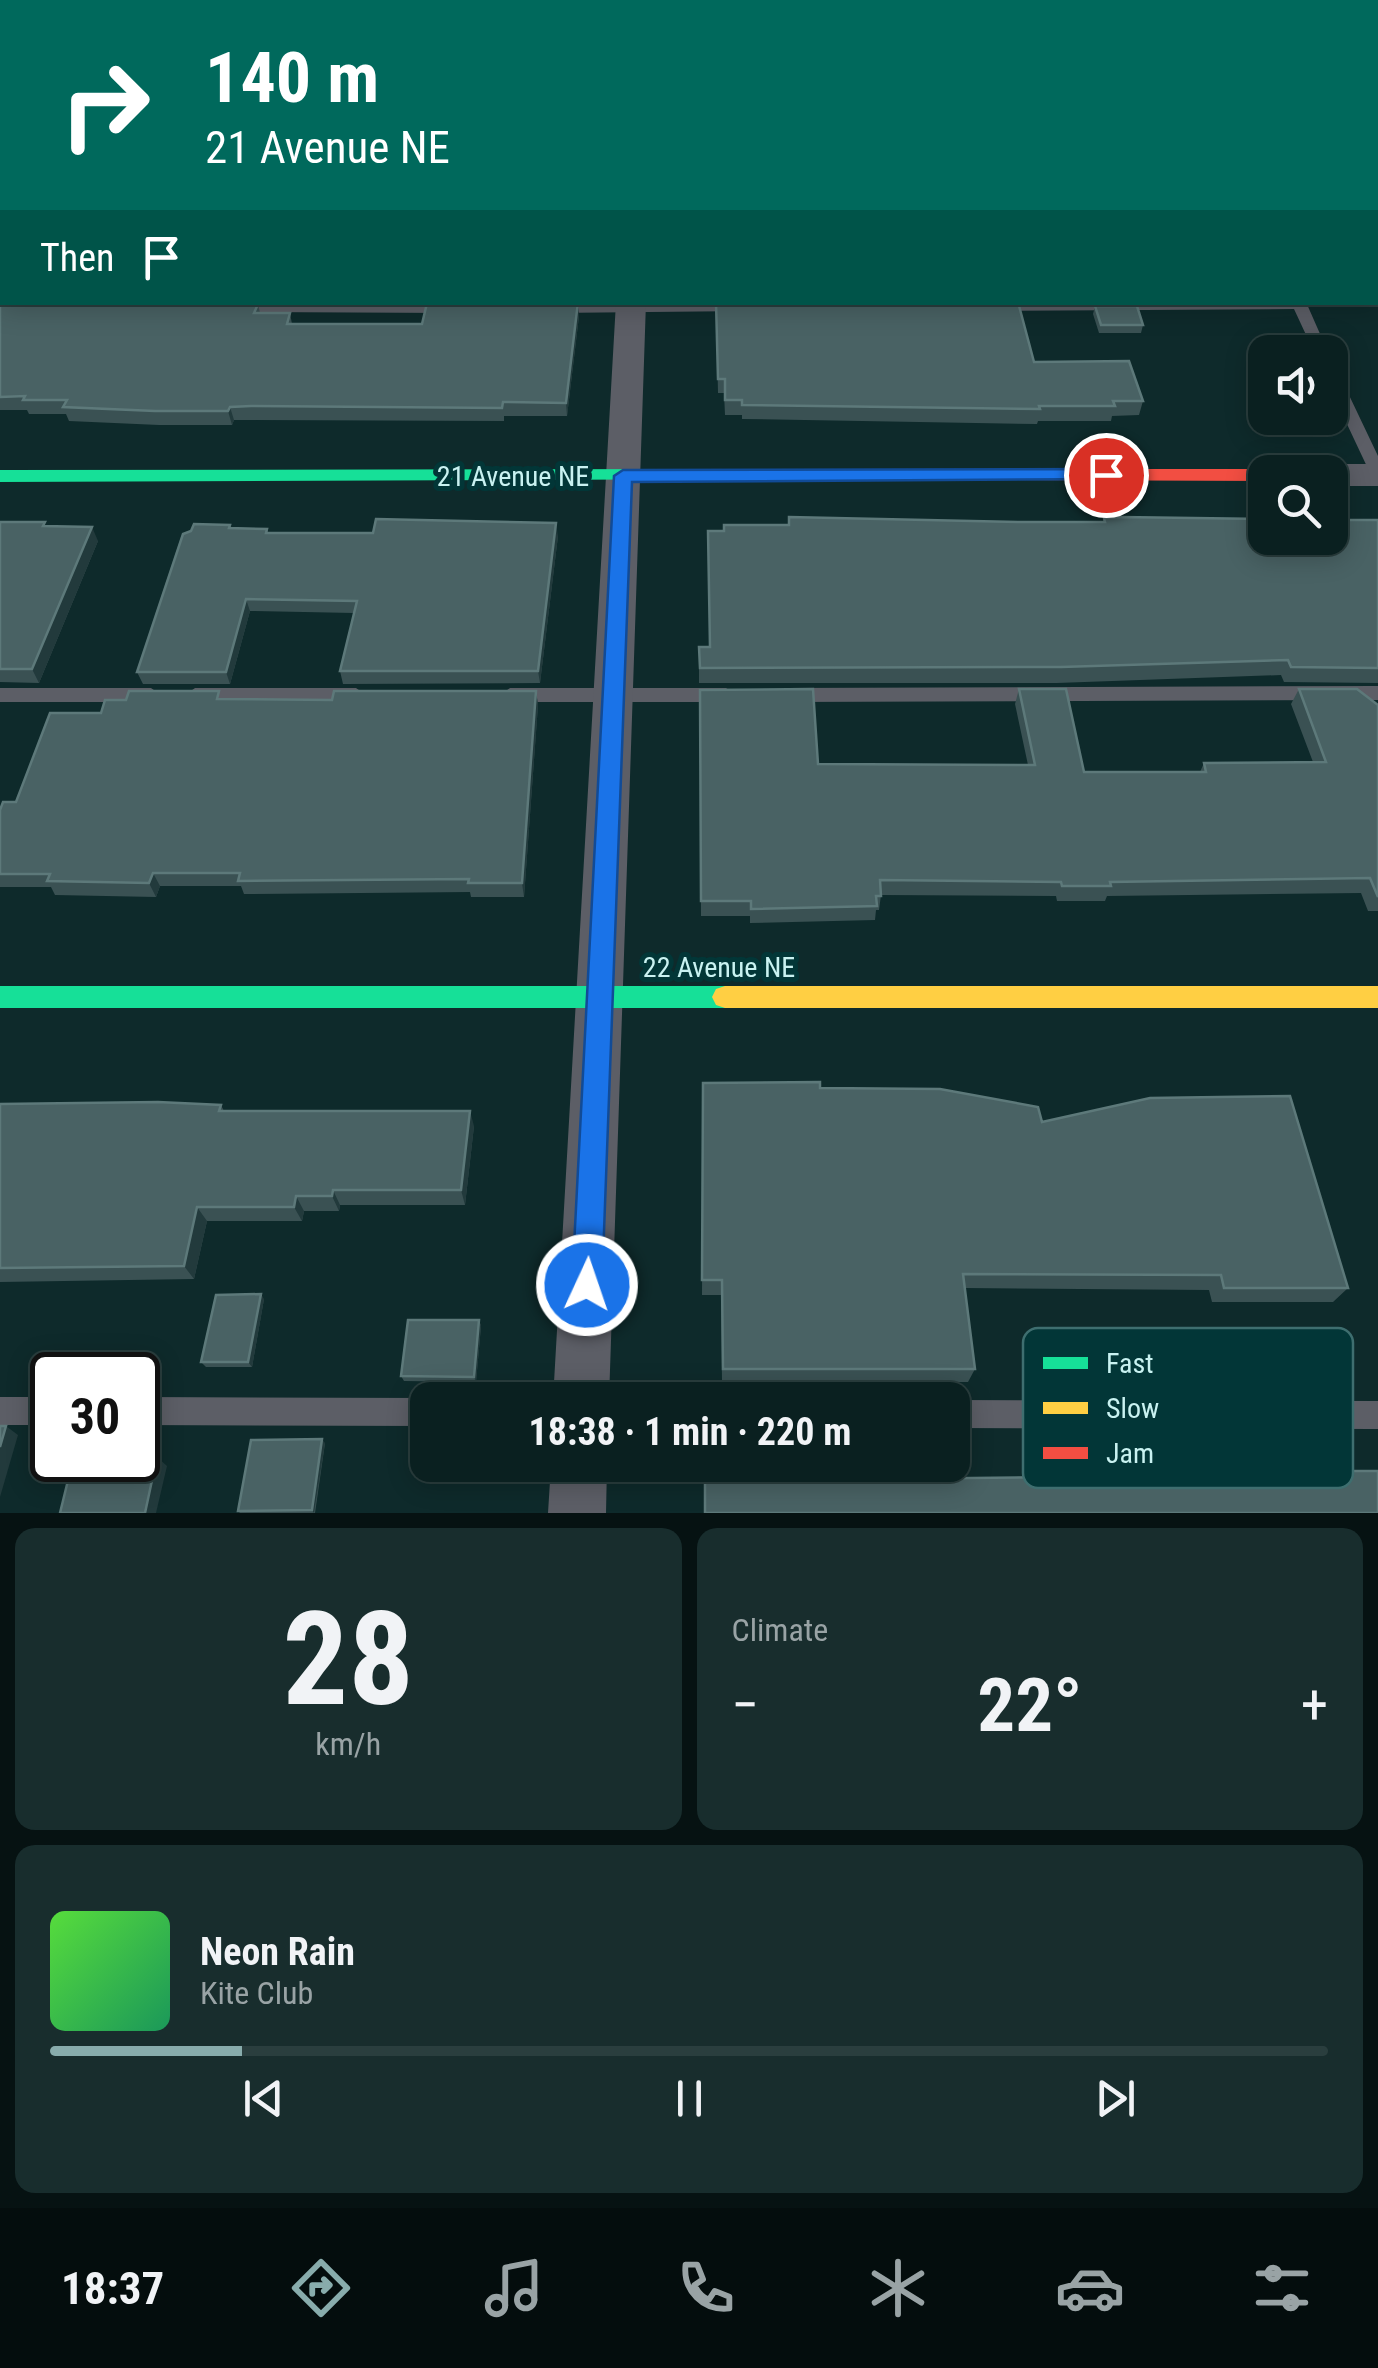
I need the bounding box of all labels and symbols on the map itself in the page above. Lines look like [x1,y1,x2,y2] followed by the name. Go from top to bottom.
[1064,433,1149,518] pin
[437,460,589,493] street label: 21 Avenue NE
[643,951,795,984] street label: 22 Avenue NE
[535,1233,639,1337] position arrow
[1023,1328,1353,1488] legend
[1106,1347,1153,1380] text: Fast
[30,1352,160,1482] speed limit sign: 30
[1106,1392,1159,1425] text: Slow
[1106,1437,1154,1470] text: Jam

